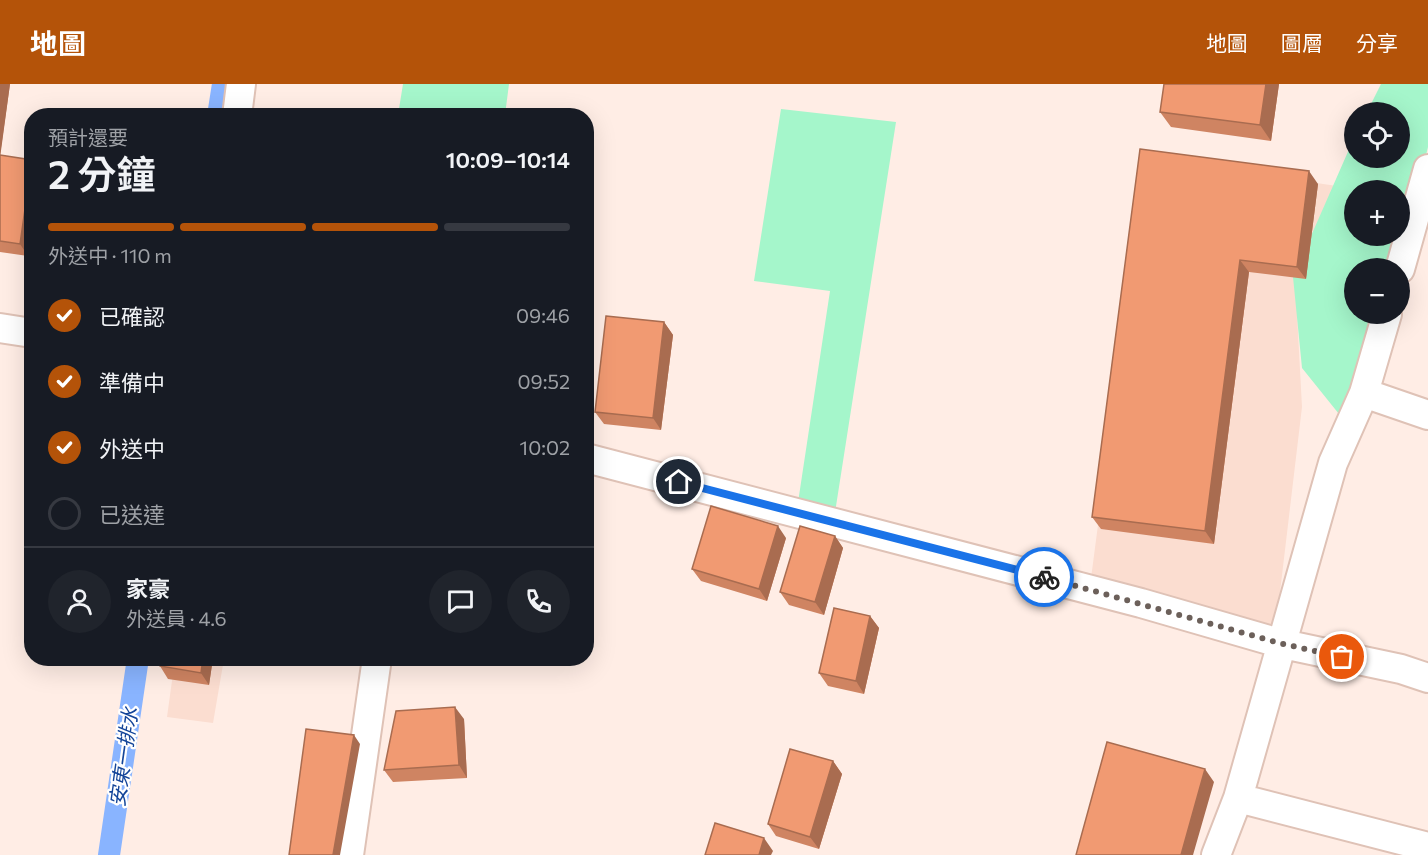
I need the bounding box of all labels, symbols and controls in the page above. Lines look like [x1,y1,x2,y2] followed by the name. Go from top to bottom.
[30,26,86,60] text: 地圖
[1206,30,1248,55] text: 地圖
[1281,30,1323,55] text: 圖層
[1356,30,1398,55] text: 分享
[1344,102,1410,324] map controls
[1344,102,1410,168] button: locate
[48,125,128,149] text: 預計還要
[446,146,570,173] text: 10:09–10:14
[48,149,155,197] text: 2 分鐘
[1344,180,1410,246] button: +
[48,243,172,267] text: 外送中 · 110 m
[1344,258,1410,324] button: −
[48,299,81,332] icon: check
[99,303,165,330] text: 已確認
[516,303,570,327] text: 09:46
[48,365,81,398] icon: check
[99,369,165,396] text: 準備中
[518,369,570,393] text: 09:52
[48,431,81,464] icon: check
[99,435,165,462] text: 外送中
[520,435,570,459] text: 10:02
[653,456,704,507] pin
[662,465,695,498] icon: home
[99,501,165,528] text: 已送達
[1014,547,1074,607] courier
[1028,561,1061,594] icon: bike
[48,570,111,633] button: person
[429,570,492,633] button: chat
[507,570,570,633] button: phone
[126,575,170,602] text: 家豪
[126,606,227,630] text: 外送員 · 4.6
[1316,631,1367,682] pin
[1325,640,1358,673] icon: bag
[104,705,142,808] water label: 安東一排水

